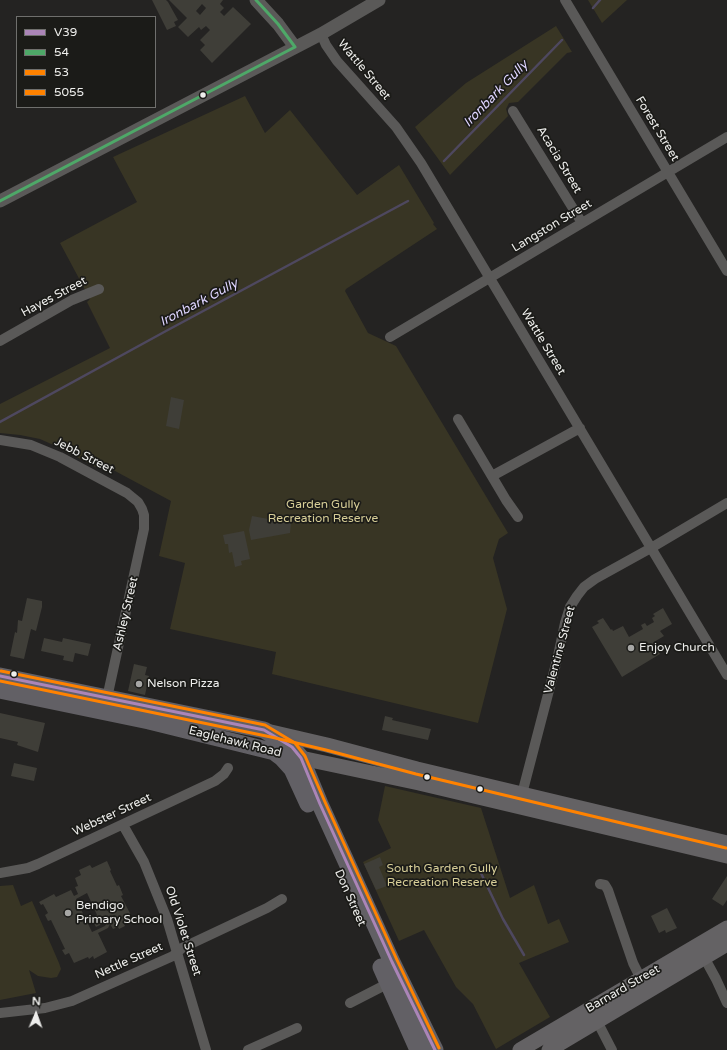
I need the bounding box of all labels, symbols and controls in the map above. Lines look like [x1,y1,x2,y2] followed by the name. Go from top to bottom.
[16,16,156,108] legend
[54,25,77,39] text: V39
[335,37,393,103] street label: Wattle Street
[54,45,69,59] text: 54
[460,58,532,130] water label: Ironbark Gully
[54,65,69,79] text: 53
[54,85,84,99] text: 5055
[198,90,208,100] unlabelled marker
[632,94,682,164] street label: Forest Street
[533,124,585,196] street label: Acacia Street
[509,196,595,256] street label: Langston Street
[19,274,89,320] street label: Hayes Street
[157,276,241,330] water label: Ironbark Gully
[518,306,568,378] street label: Wattle Street
[52,435,116,477] street label: Jebb Street
[268,498,378,526] park label: Garden Gully Recreation Reserve
[110,576,142,652] street label: Ashley Street
[541,604,579,696] street label: Valentine Street
[639,641,715,655] place label: Enjoy Church
[626,643,636,653] marker: Enjoy Church
[9,669,19,679] unlabelled marker
[147,677,219,691] place label: Nelson Pizza
[134,679,144,689] marker: Nelson Pizza
[187,724,283,760] street label: Eaglehawk Road
[422,772,432,782] unlabelled marker
[475,784,485,794] unlabelled marker
[70,791,154,839] street label: Webster Street
[387,862,497,890] park label: South Garden Gully Recreation Reserve
[331,867,369,929] street label: Don Street
[162,884,204,978] street label: Old Violet Street
[76,899,162,927] place label: Bendigo Primary School
[63,908,73,918] marker: Bendigo Primary School
[93,940,165,982] street label: Nettle Street
[583,962,663,1016] street label: Barnard Street
[16,994,56,1034] north arrow
[32,995,41,1008] text: N

